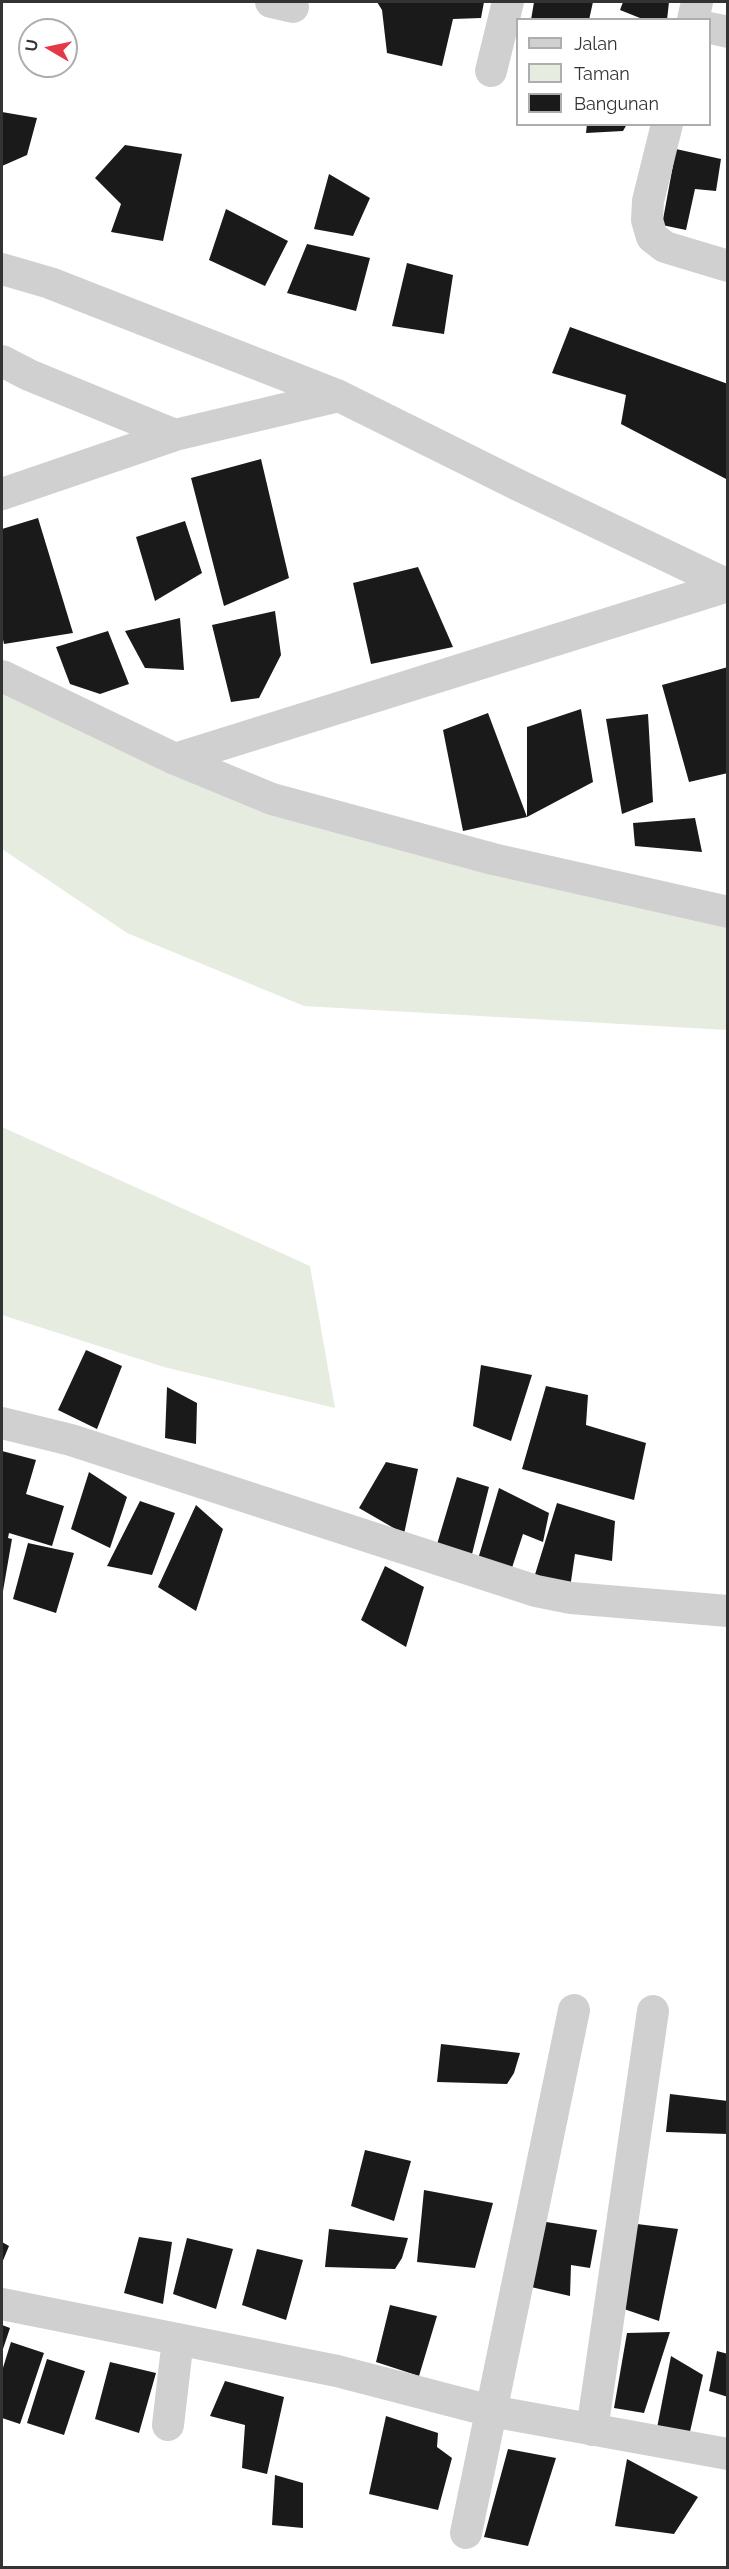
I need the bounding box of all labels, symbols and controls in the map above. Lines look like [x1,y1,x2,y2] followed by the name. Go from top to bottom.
[18,18,78,78] north arrow
[516,18,711,126] legend
[574,33,618,54] text: Jalan
[21,38,42,53] text: U
[574,63,630,84] text: Taman
[574,93,659,114] text: Bangunan

